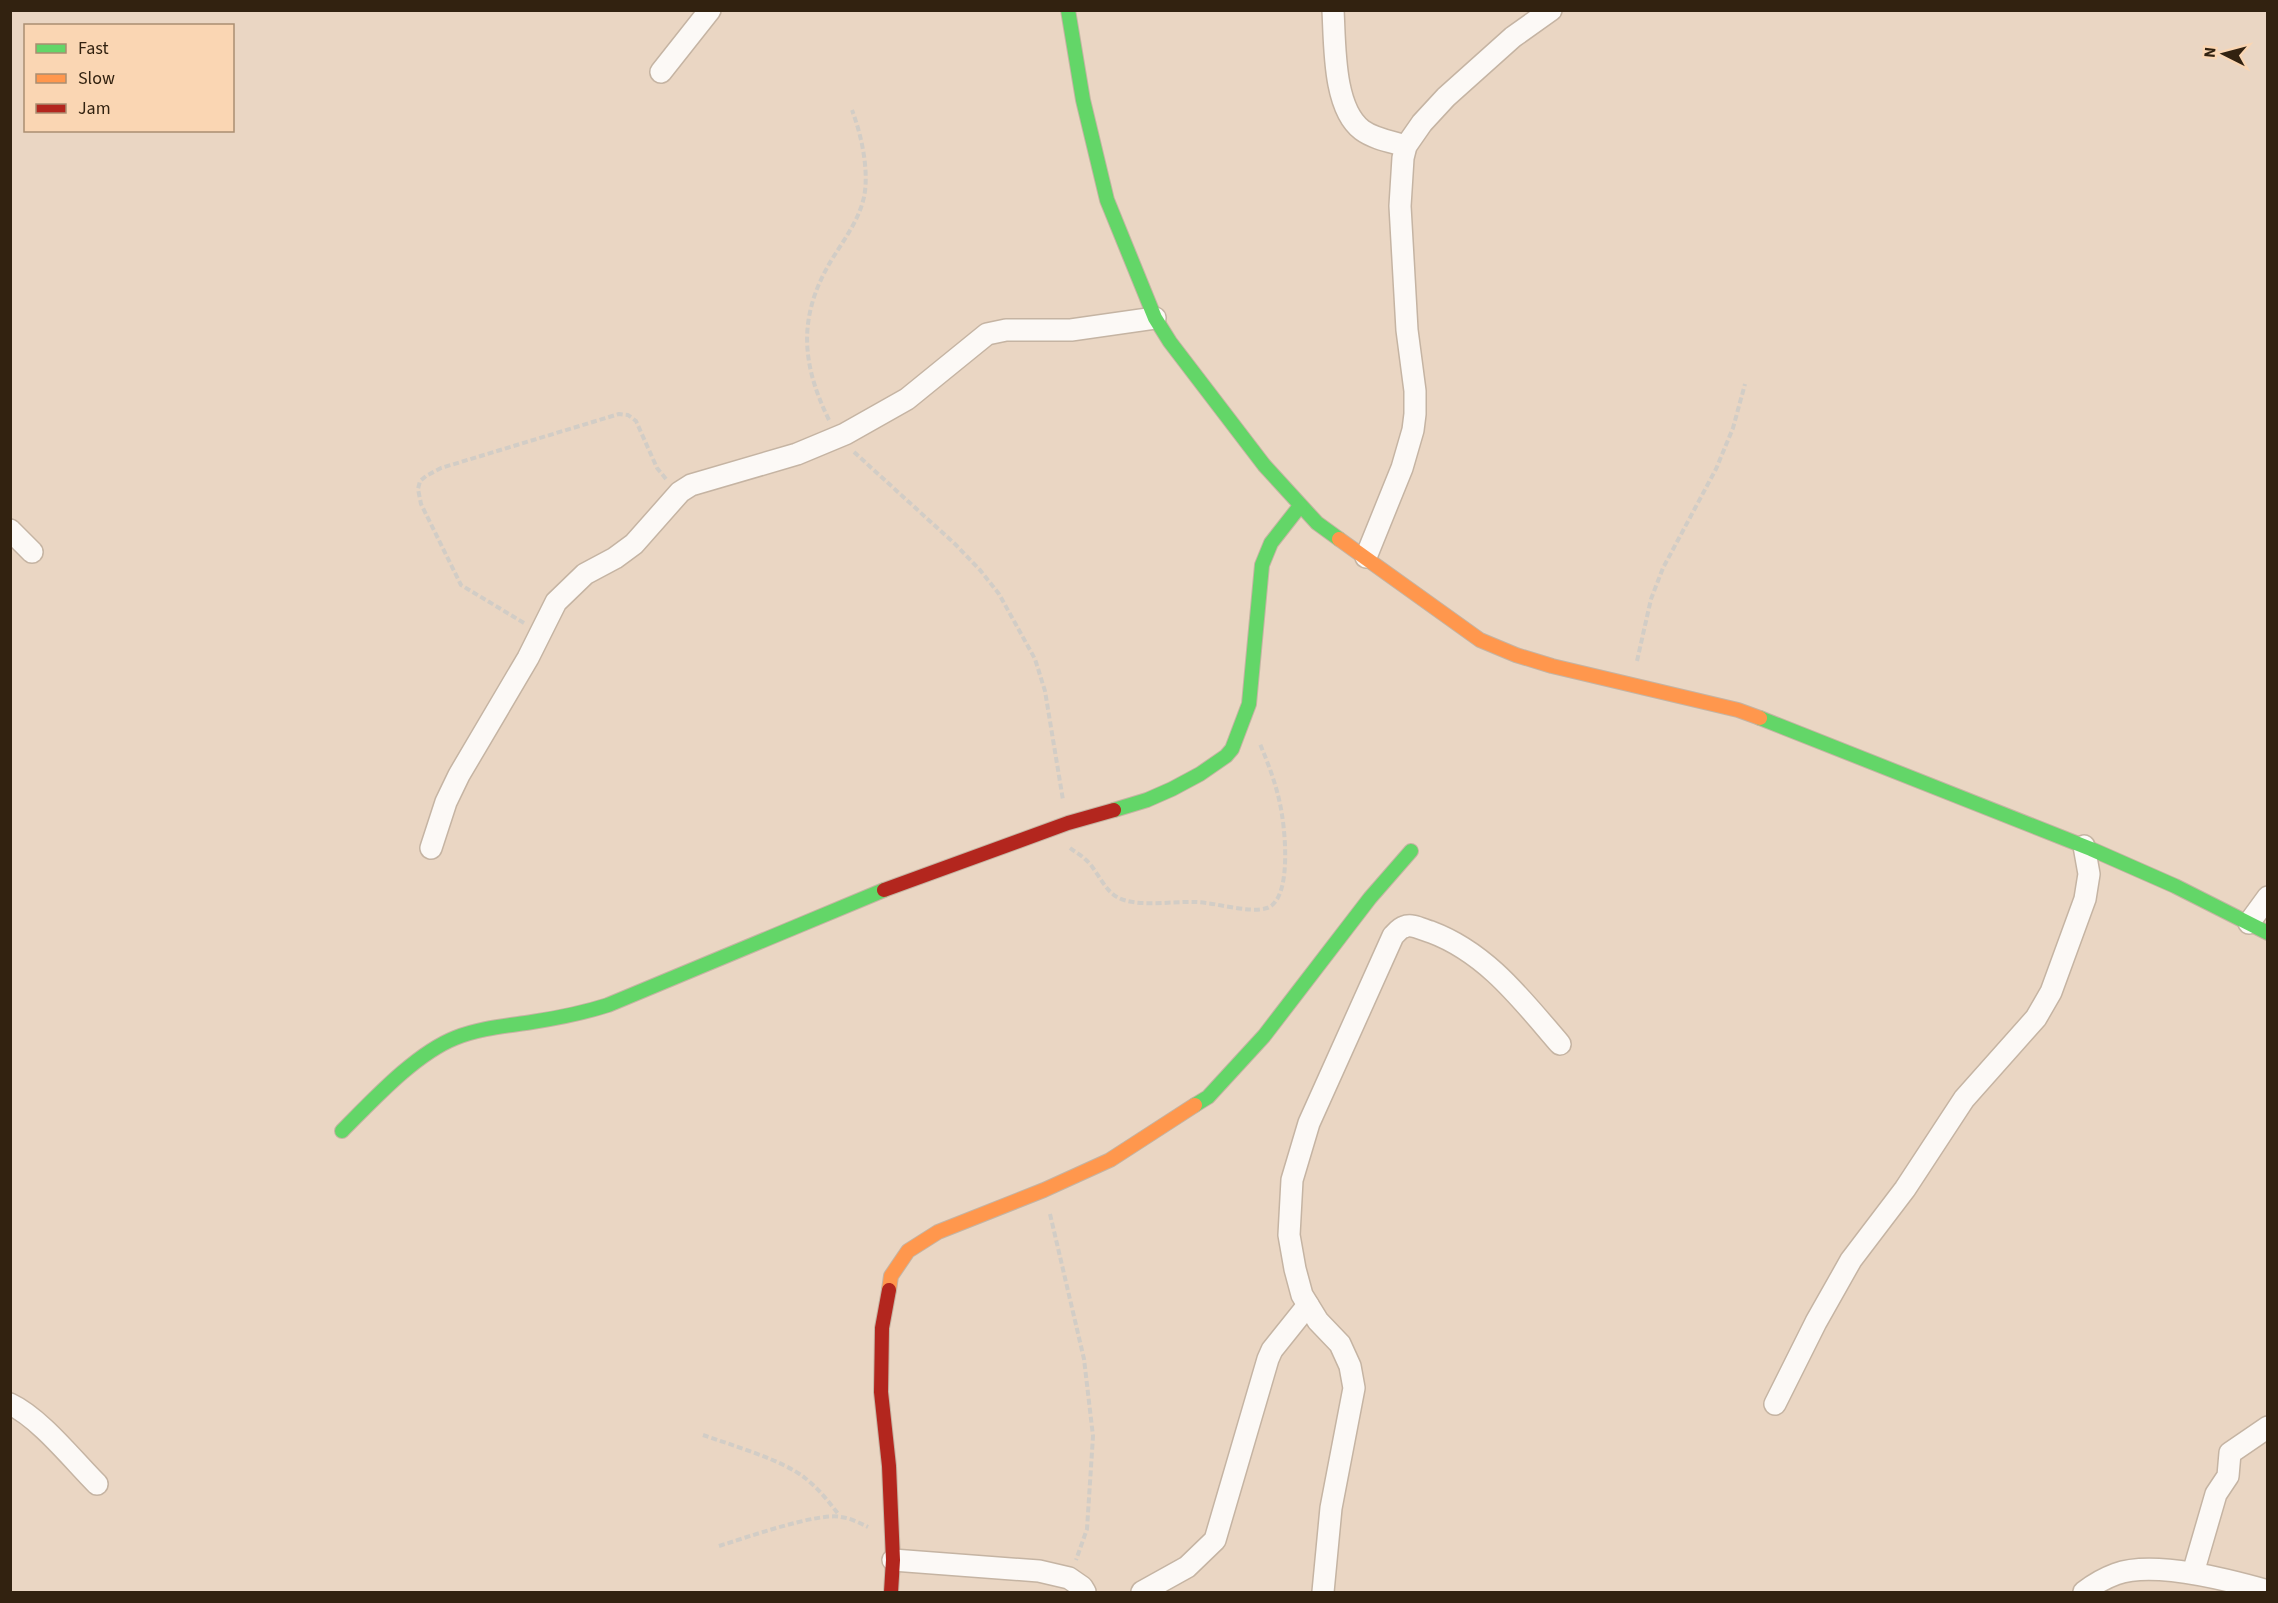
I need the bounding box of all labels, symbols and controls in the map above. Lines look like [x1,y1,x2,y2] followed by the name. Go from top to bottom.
[24,24,234,132] legend
[2194,24,2254,84] north arrow
[78,36,109,61] text: Fast
[2199,46,2222,59] text: N
[78,66,115,91] text: Slow
[78,96,111,121] text: Jam

